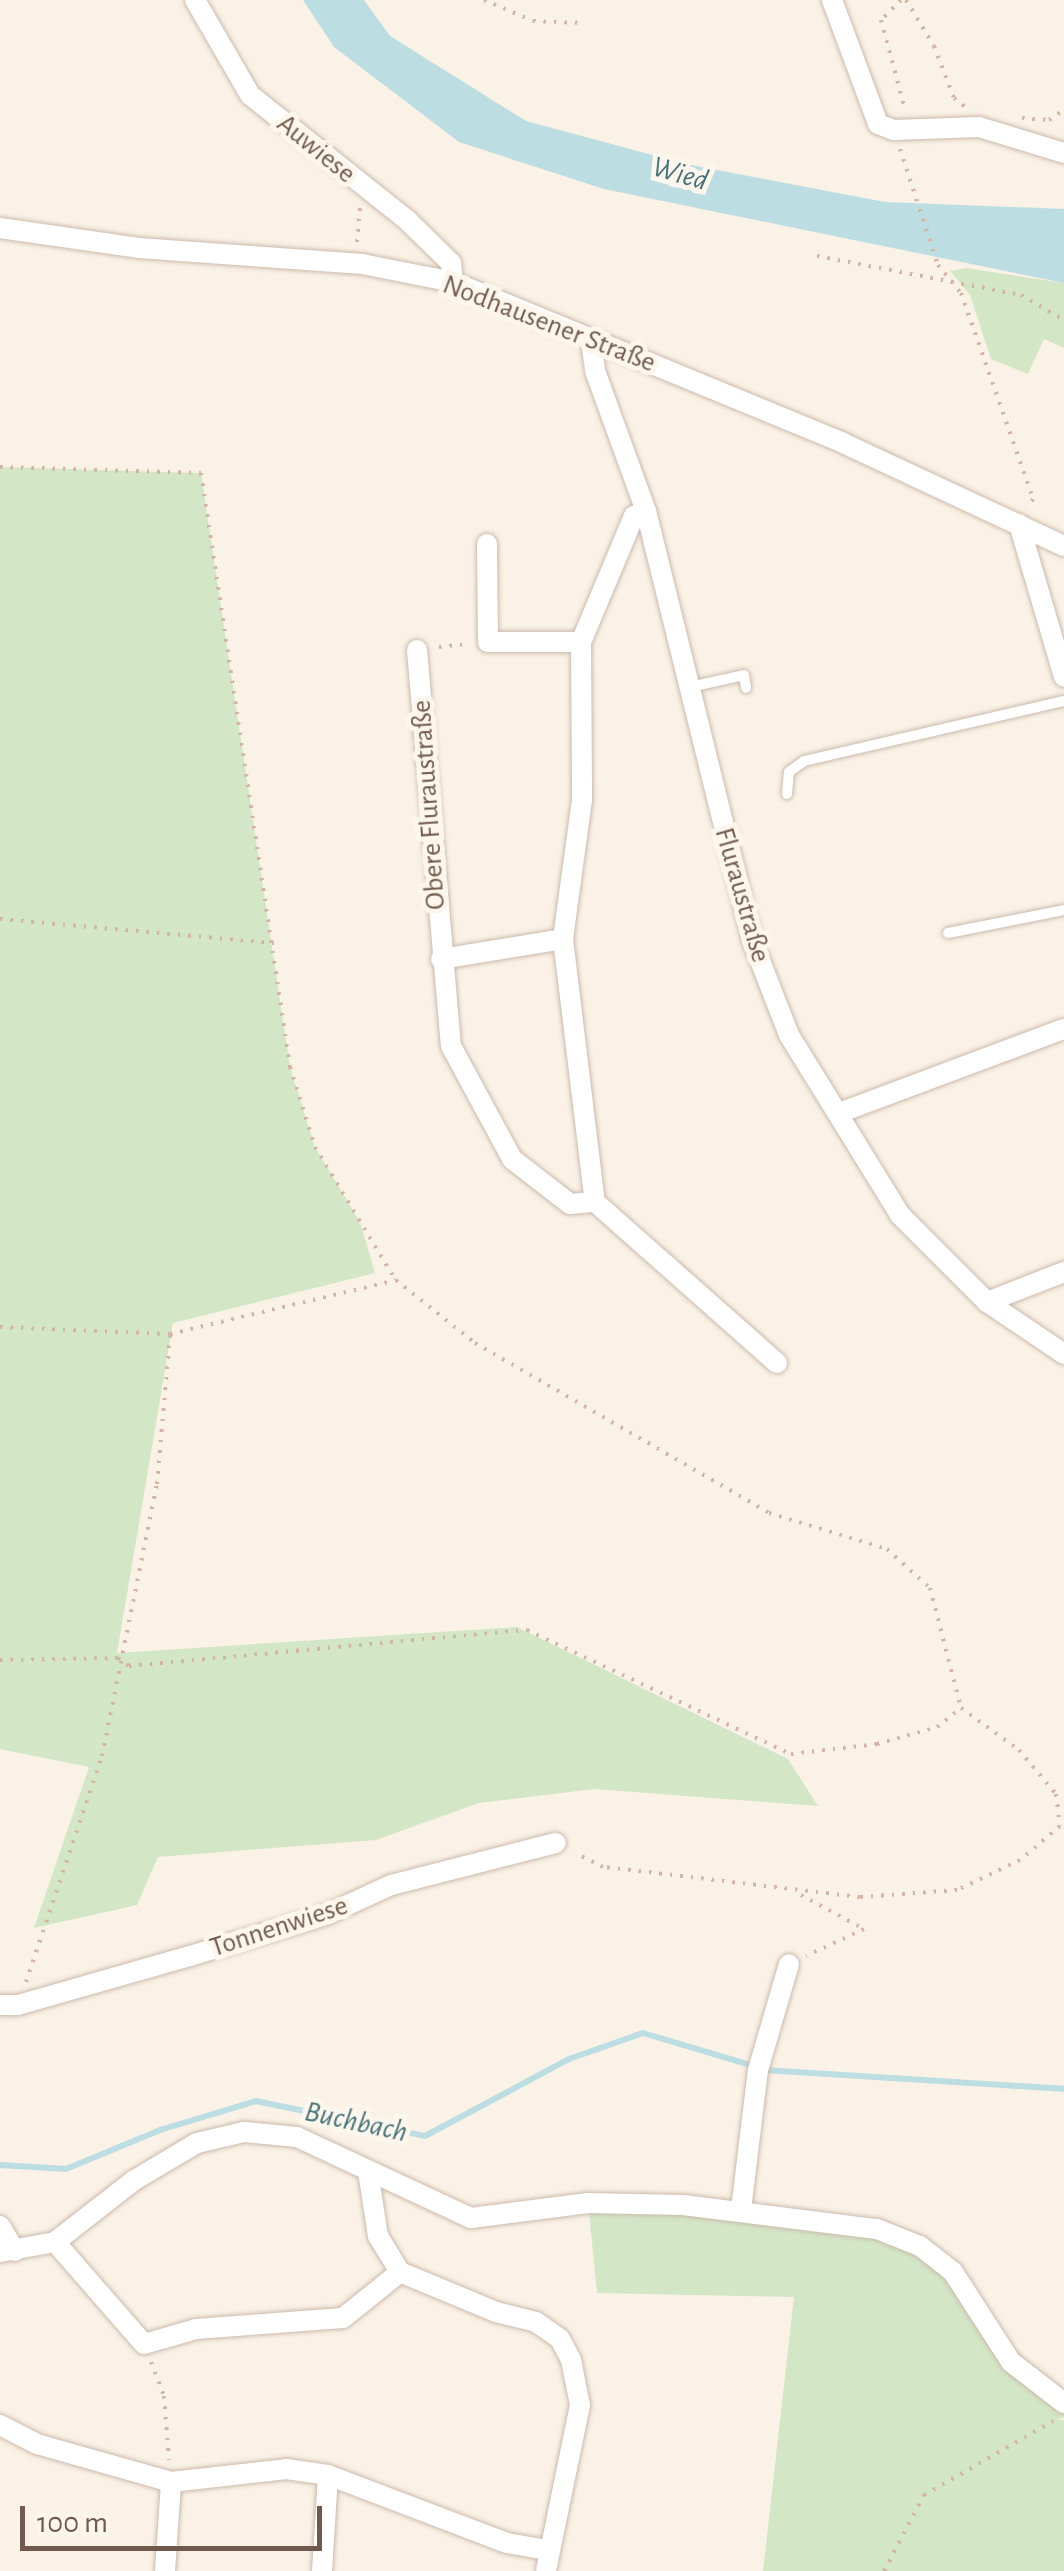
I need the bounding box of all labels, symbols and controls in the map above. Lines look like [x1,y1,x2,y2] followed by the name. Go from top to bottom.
[270,107,362,191] street label: Auwiese
[648,149,712,199] water label: Wied
[438,268,660,380] street label: Nodhausener Straße
[405,699,453,911] street label: Obere Fluraustraße
[707,824,777,966] street label: Fluraustraße
[206,1889,352,1965] street label: Tonnenwiese
[301,2094,411,2150] water label: Buchbach
[25,2486,328,2548] scale bar
[37,2508,108,2538] text: 100 m

